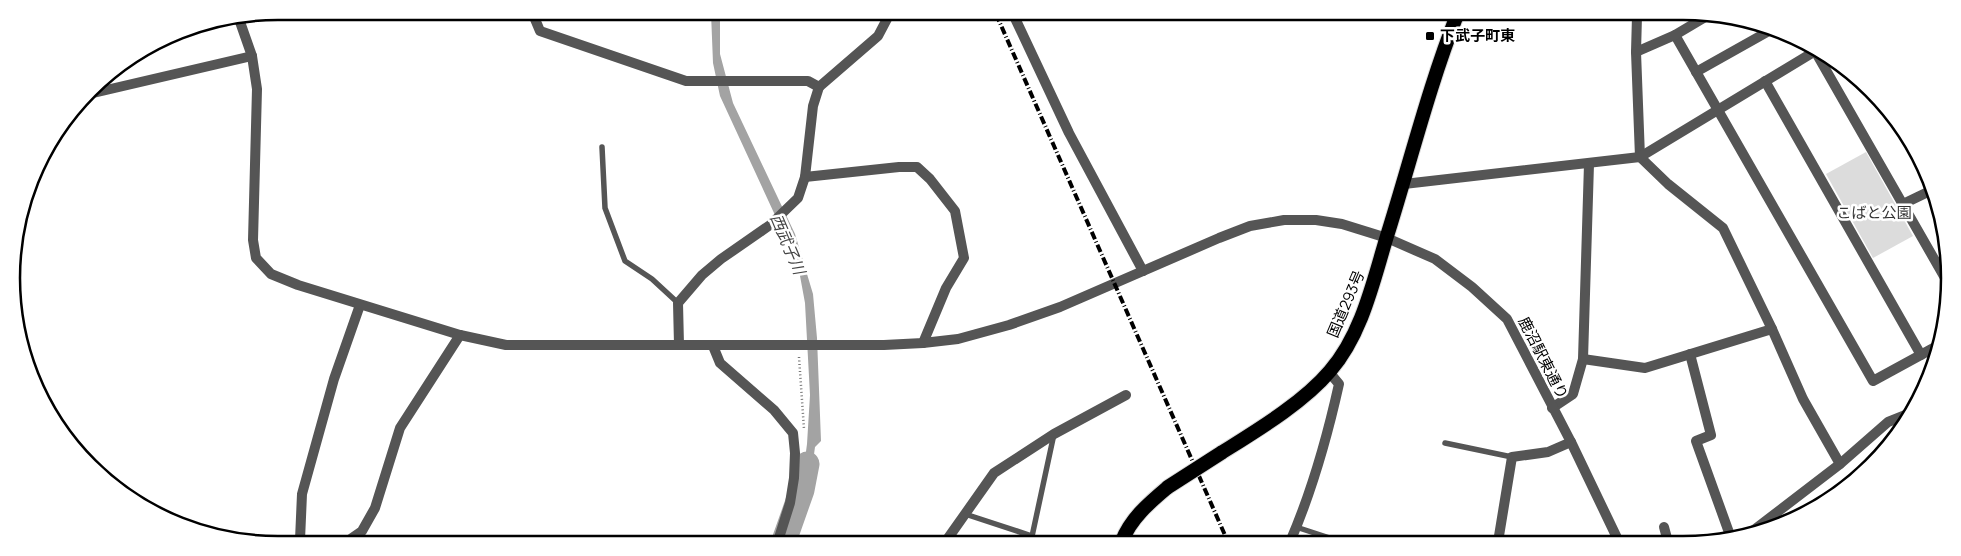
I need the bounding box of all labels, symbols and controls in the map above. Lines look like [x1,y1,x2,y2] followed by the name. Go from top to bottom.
[1440,25,1515,46] place label: 下武子町東
[1424,30,1436,42] marker: 下武子町東
[1836,202,1912,223] park label: こばと公園
[765,210,811,280] water label: 西武子川
[1322,267,1369,341] street label: 国道293号
[1514,313,1573,403] street label: 鹿沼駅東通り

